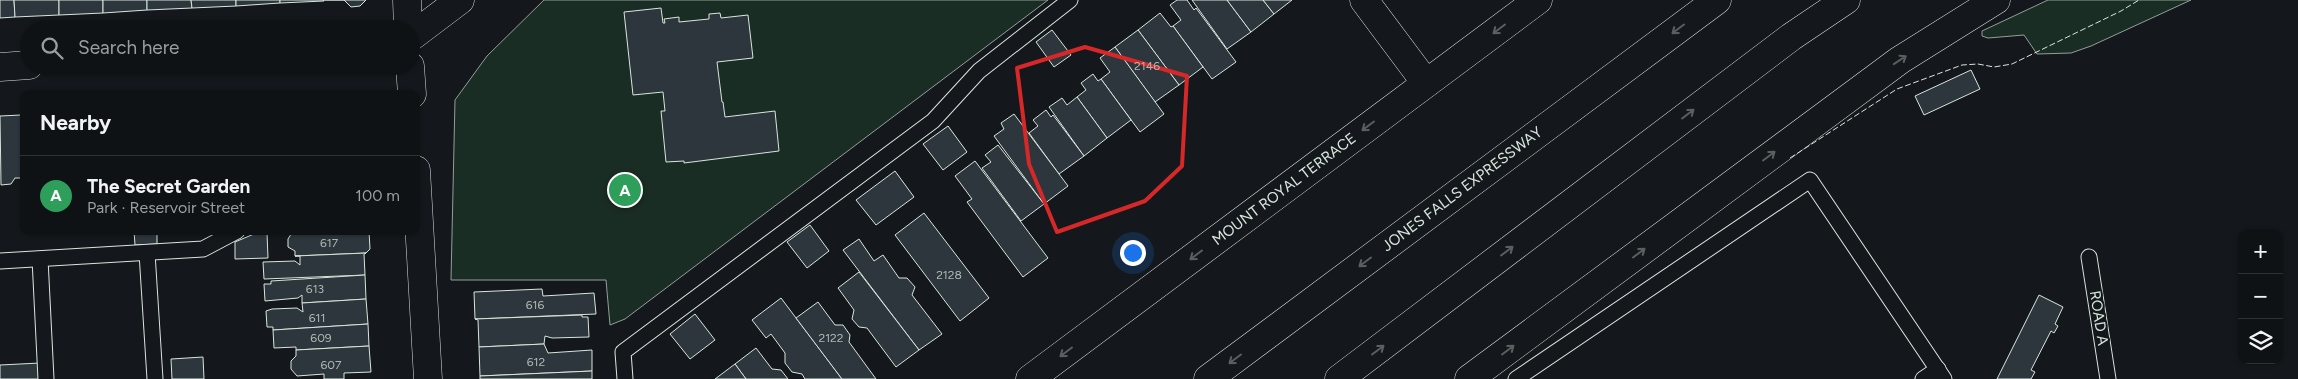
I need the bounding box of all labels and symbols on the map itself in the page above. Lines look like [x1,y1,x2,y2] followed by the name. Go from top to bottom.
[1492,24,1506,34] one-way arrow
[1671,24,1685,34] one-way arrow
[1893,55,1907,65] one-way arrow
[1134,59,1160,73] house number: 2146
[1681,109,1694,120] one-way arrow
[1361,121,1375,131] one-way arrow
[1378,123,1546,255] street label: JONES FALLS EXPRESSWAY
[1208,129,1360,249] street label: MOUNT ROYAL TERRACE
[1762,151,1775,162] one-way arrow
[609,171,641,209] pin: A
[320,236,339,250] house number: 617
[1120,240,1146,266] your location
[1500,246,1513,257] one-way arrow
[1632,248,1646,258] one-way arrow
[1190,249,1203,260] one-way arrow
[1358,257,1372,267] one-way arrow
[936,268,962,282] house number: 2128
[306,282,324,296] house number: 613
[2086,289,2112,347] street label: ROAD A
[526,298,544,312] house number: 616
[309,311,325,325] house number: 611
[310,331,332,345] house number: 609
[818,331,844,345] house number: 2122
[1371,344,1384,355] one-way arrow
[1501,345,1515,355] one-way arrow
[1059,347,1073,357] one-way arrow
[1228,354,1242,364] one-way arrow
[527,355,545,369] house number: 612
[321,358,342,372] house number: 607

